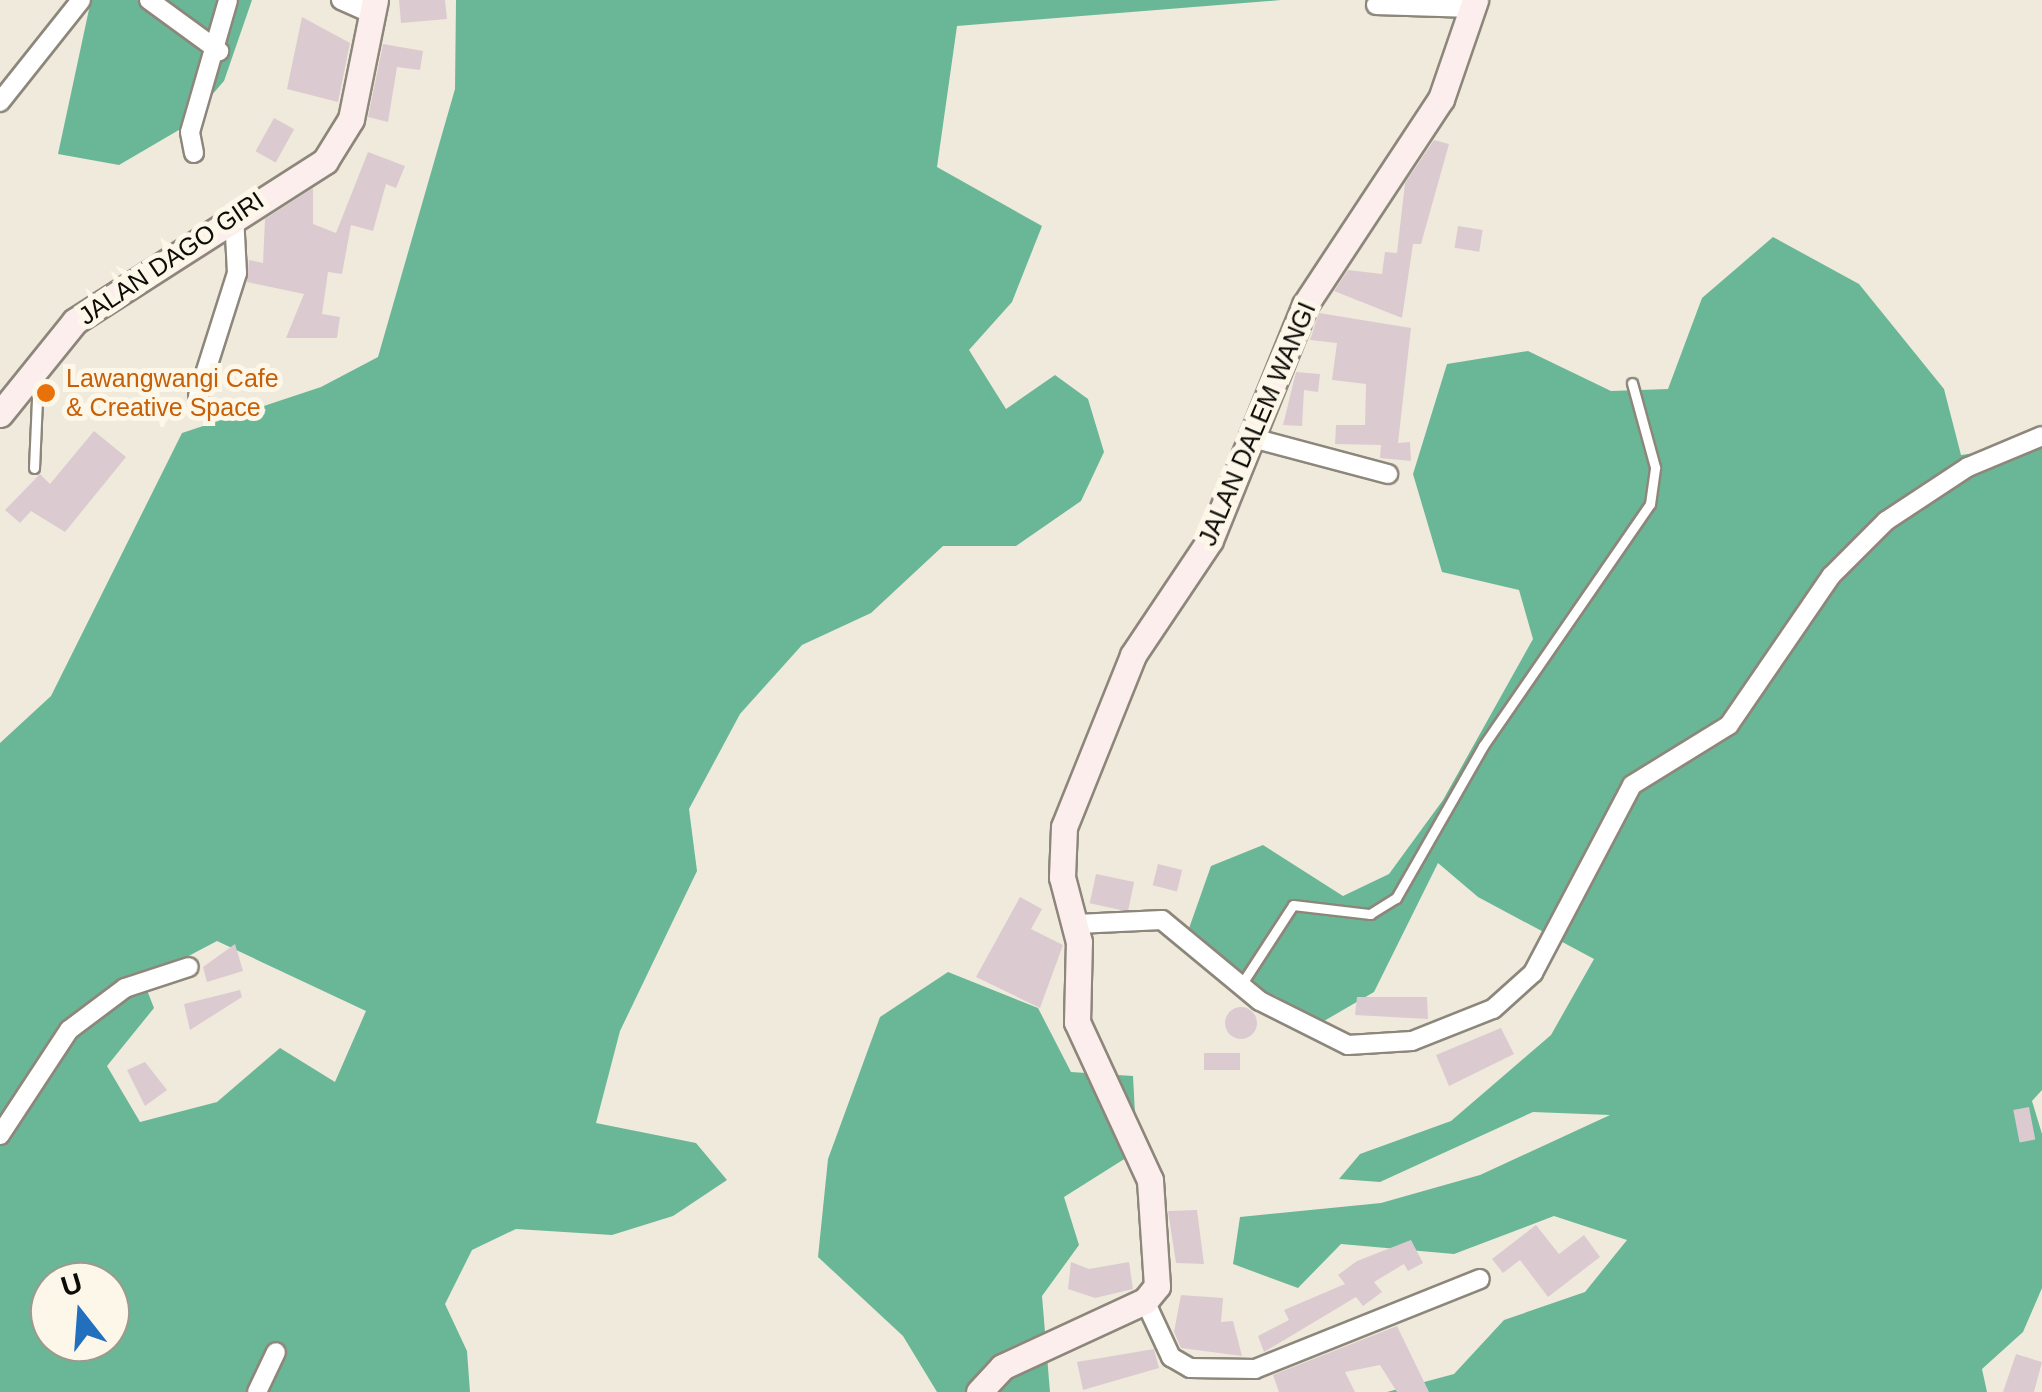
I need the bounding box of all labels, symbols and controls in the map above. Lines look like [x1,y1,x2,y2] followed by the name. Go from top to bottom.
[73,185,269,331] street label: JALAN DAGO GIRI
[1192,298,1322,550] street label: JALAN DALEM WANGI
[66,364,279,423] place label: Lawangwangi Cafe & Creative Space
[35,382,57,404] marker: Lawangwangi Cafe & Creative Space
[30,1262,130,1362] north arrow
[57,1267,86,1303] text: U

